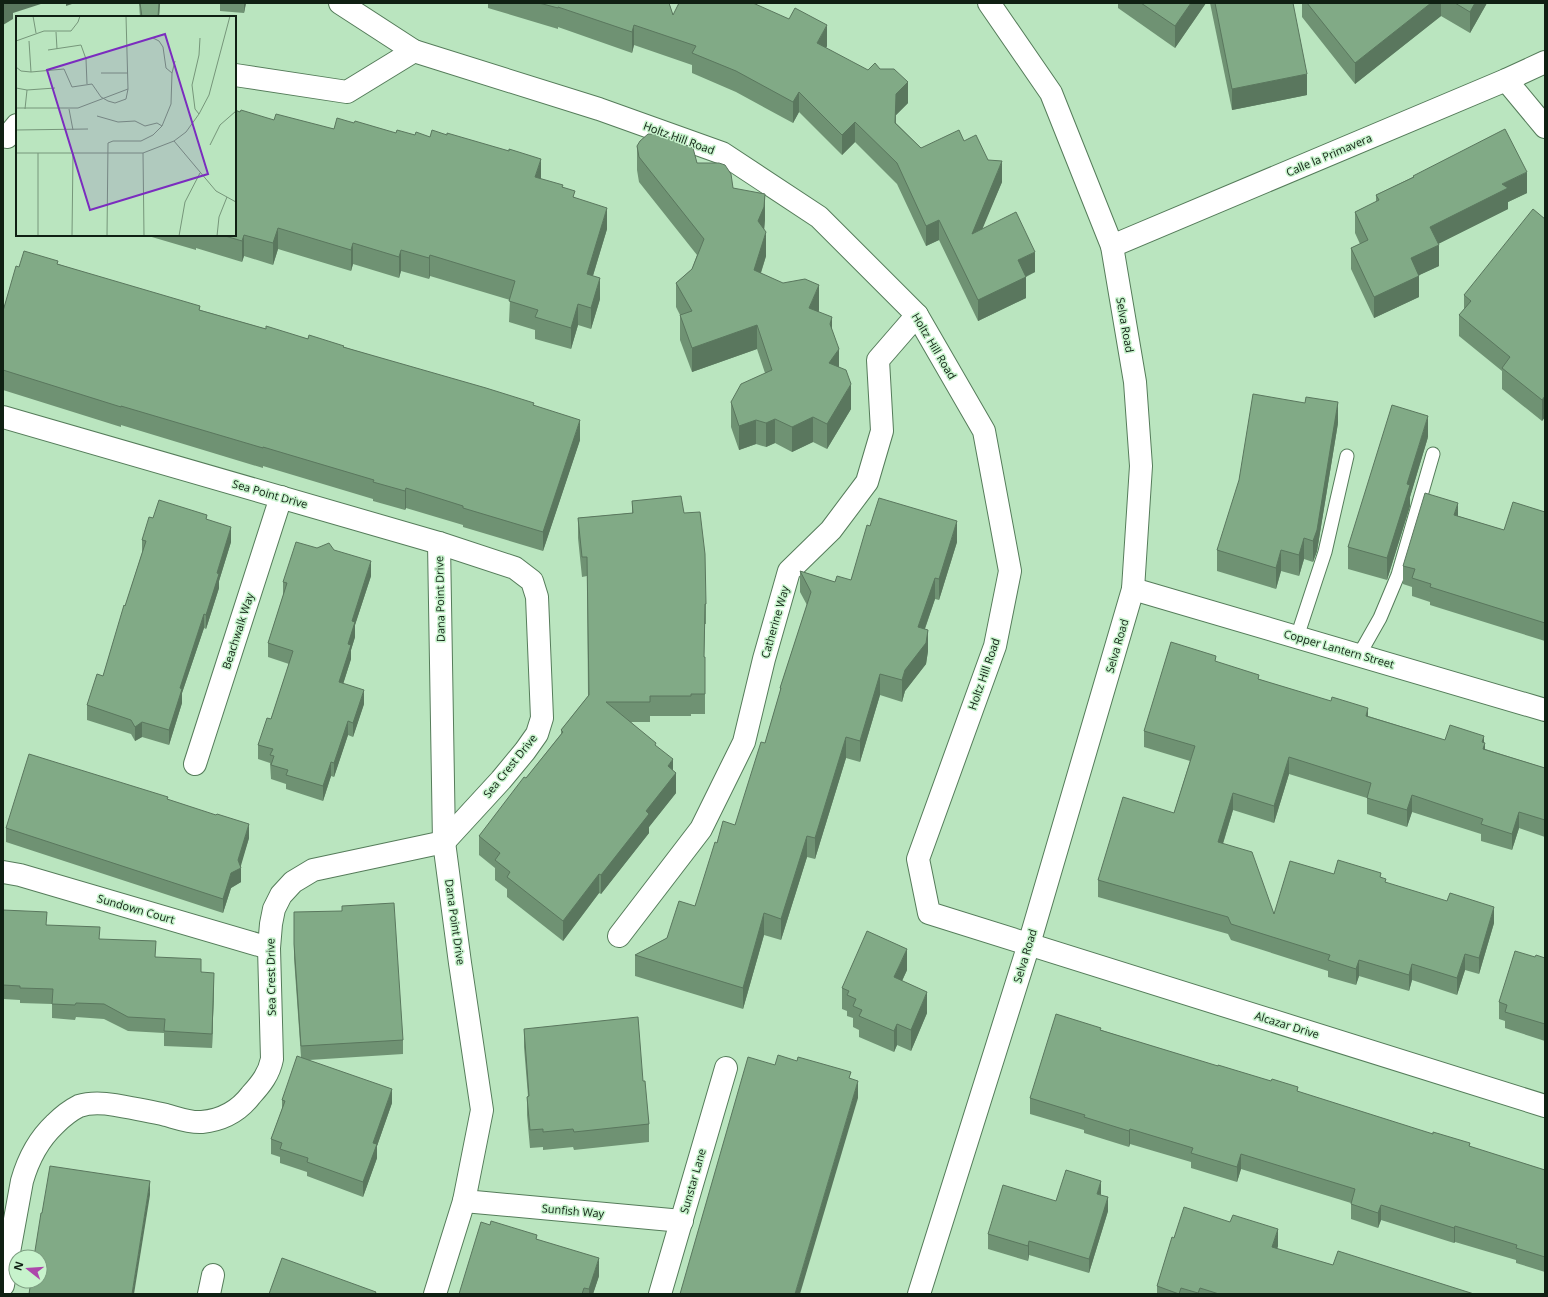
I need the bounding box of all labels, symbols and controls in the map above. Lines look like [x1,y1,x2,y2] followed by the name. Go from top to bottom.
[16,16,236,236] inset map
[641,118,717,157] street label: Holtz Hill Road
[1284,130,1374,179] street label: Calle la Primavera
[1113,296,1138,354] street label: Selva Road
[909,310,960,382] street label: Holtz Hill Road
[231,476,310,511] street label: Sea Point Drive
[431,556,448,642] street label: Dana Point Drive
[757,583,792,660] street label: Catherine Way
[218,590,257,671] street label: Beachwalk Way
[1102,617,1131,675] street label: Selva Road
[1282,626,1396,671] street label: Copper Lantern Street
[964,636,1003,712] street label: Holtz Hill Road
[479,731,540,801] street label: Sea Crest Drive
[442,878,469,966] street label: Dana Point Drive
[96,890,177,927] street label: Sundown Court
[1009,927,1040,985] street label: Selva Road
[262,938,279,1016] street label: Sea Crest Drive
[1253,1008,1321,1041] street label: Alcazar Drive
[676,1147,709,1215] street label: Sunstar Lane
[541,1200,605,1221] street label: Sunfish Way
[8,1249,48,1289] north arrow
[9,1259,26,1272] text: N

